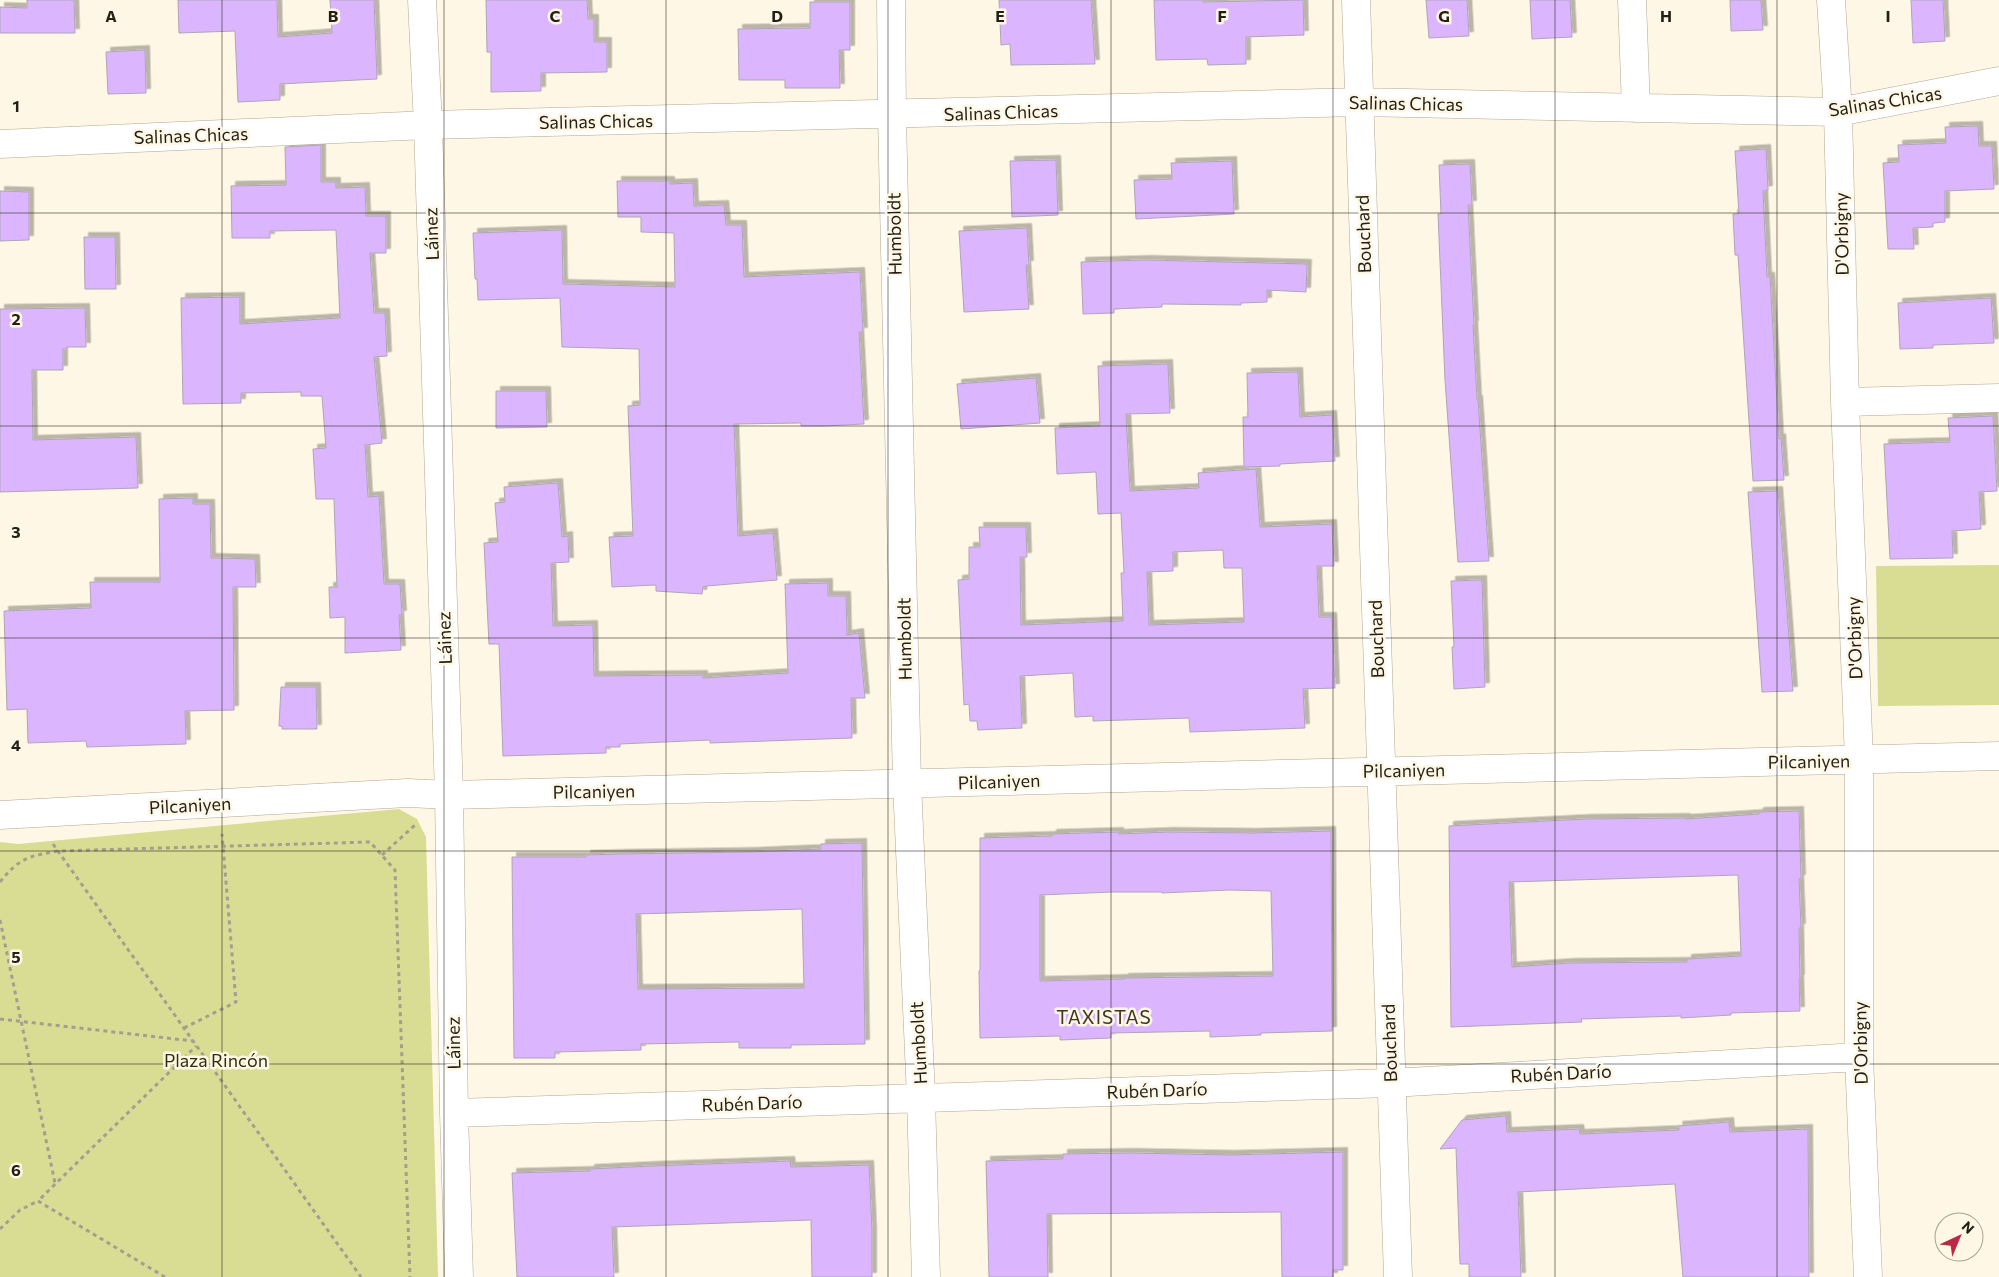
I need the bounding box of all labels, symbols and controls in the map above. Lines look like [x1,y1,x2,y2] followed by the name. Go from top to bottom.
[105,6,117,25] text: A
[328,6,339,25] text: B
[550,6,561,25] text: C
[771,6,783,25] text: D
[995,6,1005,25] text: E
[1217,6,1227,25] text: F
[1438,6,1450,25] text: G
[1660,6,1672,25] text: H
[1885,6,1891,25] text: I
[1827,81,1943,121] street label: Salinas Chicas
[1349,91,1463,115] street label: Salinas Chicas
[12,96,20,115] text: 1
[943,99,1059,125] street label: Salinas Chicas
[539,109,653,133] street label: Salinas Chicas
[133,122,249,148] street label: Salinas Chicas
[882,192,906,276] street label: Humboldt
[1829,192,1853,276] street label: D'Orbigny
[1351,194,1375,274] street label: Bouchard
[419,207,443,261] street label: Láinez
[11,309,21,328] text: 2
[11,522,21,541] text: 3
[1842,596,1866,680] street label: D'Orbigny
[892,597,916,681] street label: Humboldt
[1364,599,1388,679] street label: Bouchard
[432,611,456,665] street label: Láinez
[11,735,21,754] text: 4
[1768,749,1850,773] street label: Pilcaniyen
[1363,758,1445,782] street label: Pilcaniyen
[957,769,1041,793] street label: Pilcaniyen
[553,779,635,803] street label: Pilcaniyen
[148,792,232,818] street label: Pilcaniyen
[11,947,21,966] text: 5
[905,1001,931,1085] street label: Humboldt
[1848,1001,1872,1085] street label: D'Orbigny
[1377,1003,1401,1083] street label: Bouchard
[1056,1005,1152,1028] district label: TAXISTAS
[442,1016,464,1070] street label: Láinez
[164,1049,268,1071] park label: Plaza Rincón
[1510,1059,1612,1087] street label: Rubén Darío
[1106,1077,1208,1103] street label: Rubén Darío
[701,1090,803,1116] street label: Rubén Darío
[11,1160,21,1179] text: 6
[1934,1212,1984,1262] north arrow
[1959,1218,1978,1237] text: N

